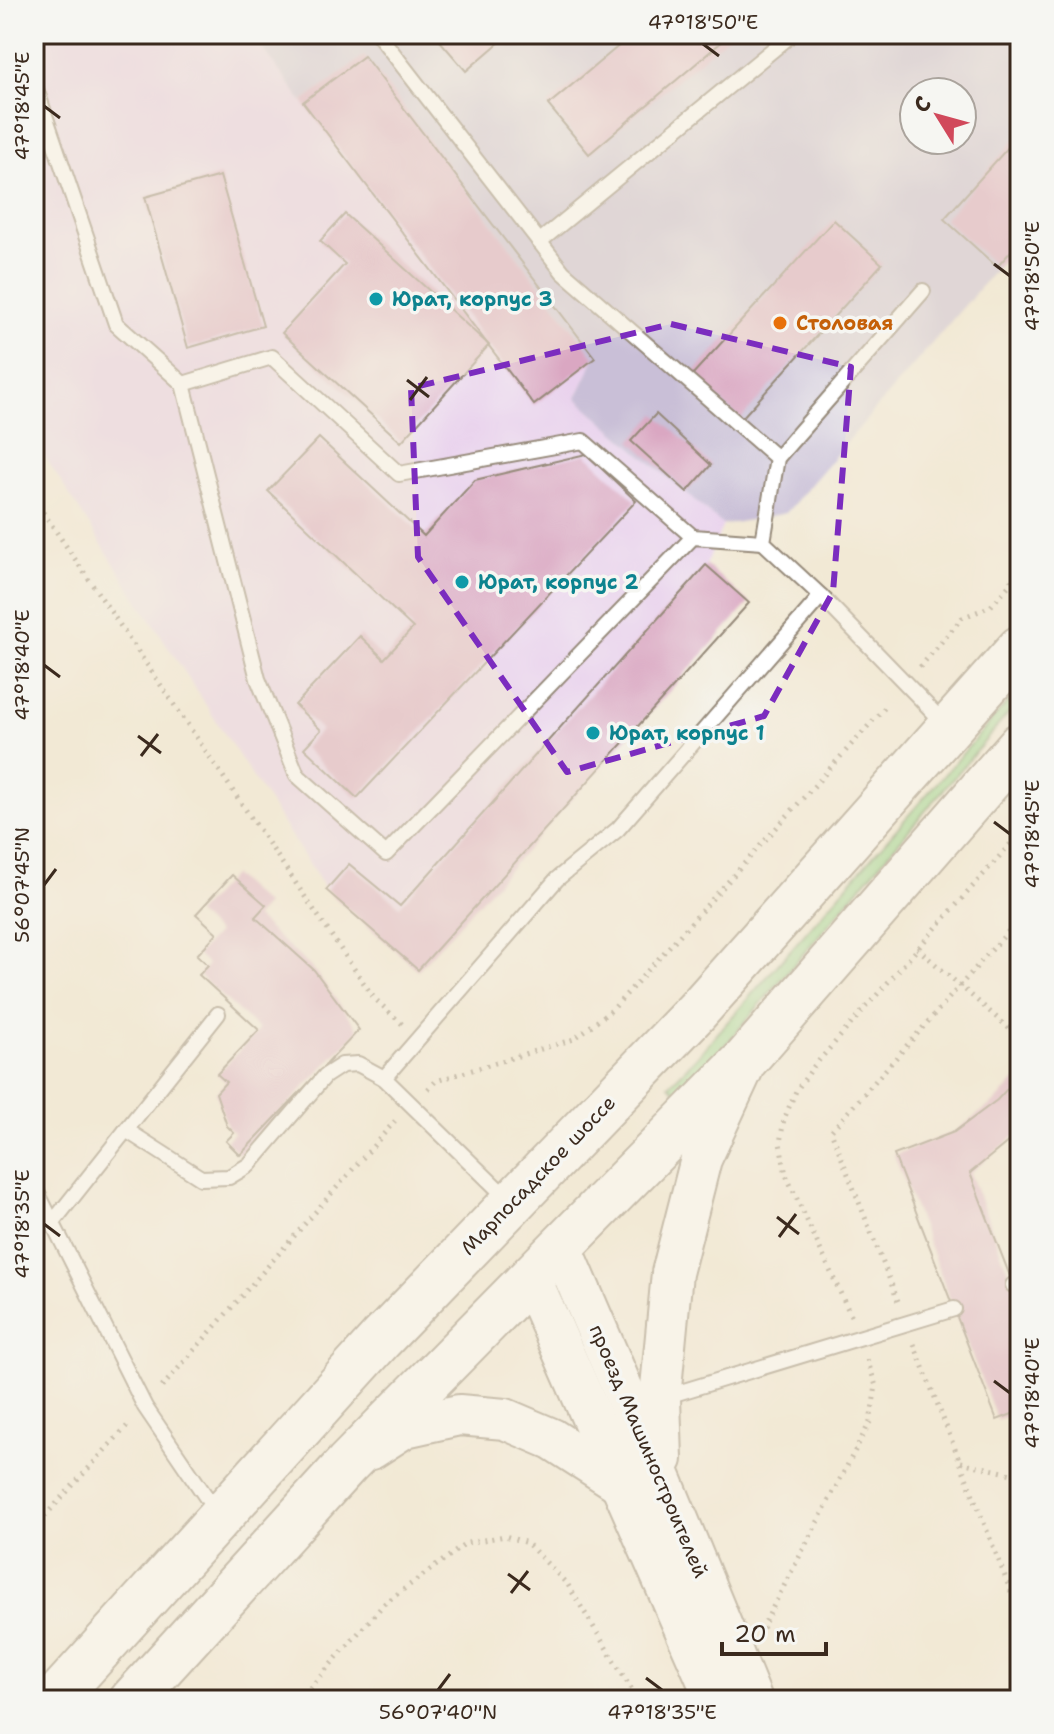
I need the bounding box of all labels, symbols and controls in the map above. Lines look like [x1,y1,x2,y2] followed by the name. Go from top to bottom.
[648,9,758,35] text: 47°18'50"E
[9,51,35,161] text: 47°18'45"E
[898,76,978,156] north arrow
[907,90,938,118] text: С
[1019,221,1045,331] text: 47°18'50"E
[392,286,552,312] place label: Юрат, корпус 3
[367,290,385,308] marker: Юрат, корпус 3
[796,310,893,336] place label: Столовая
[771,314,789,332] marker: Столовая
[478,569,638,595] place label: Юрат, корпус 2
[453,573,471,591] marker: Юрат, корпус 2
[9,609,35,721] text: 47°18'40"E
[609,720,765,746] place label: Юрат, корпус 1
[584,724,602,742] marker: Юрат, корпус 1
[1019,779,1045,889] text: 47°18'45"E
[9,827,35,943] text: 56°07'45"N
[455,1090,621,1260] street label: Марпосадское шоссе
[9,1169,35,1279] text: 47°18'35"E
[584,1320,714,1582] street label: проезд Машиностроителей
[1019,1337,1045,1449] text: 47°18'40"E
[722,1606,826,1656] scale bar
[734,1618,796,1650] text: 20 m
[379,1699,497,1725] text: 56°07'40"N
[607,1699,717,1725] text: 47°18'35"E

